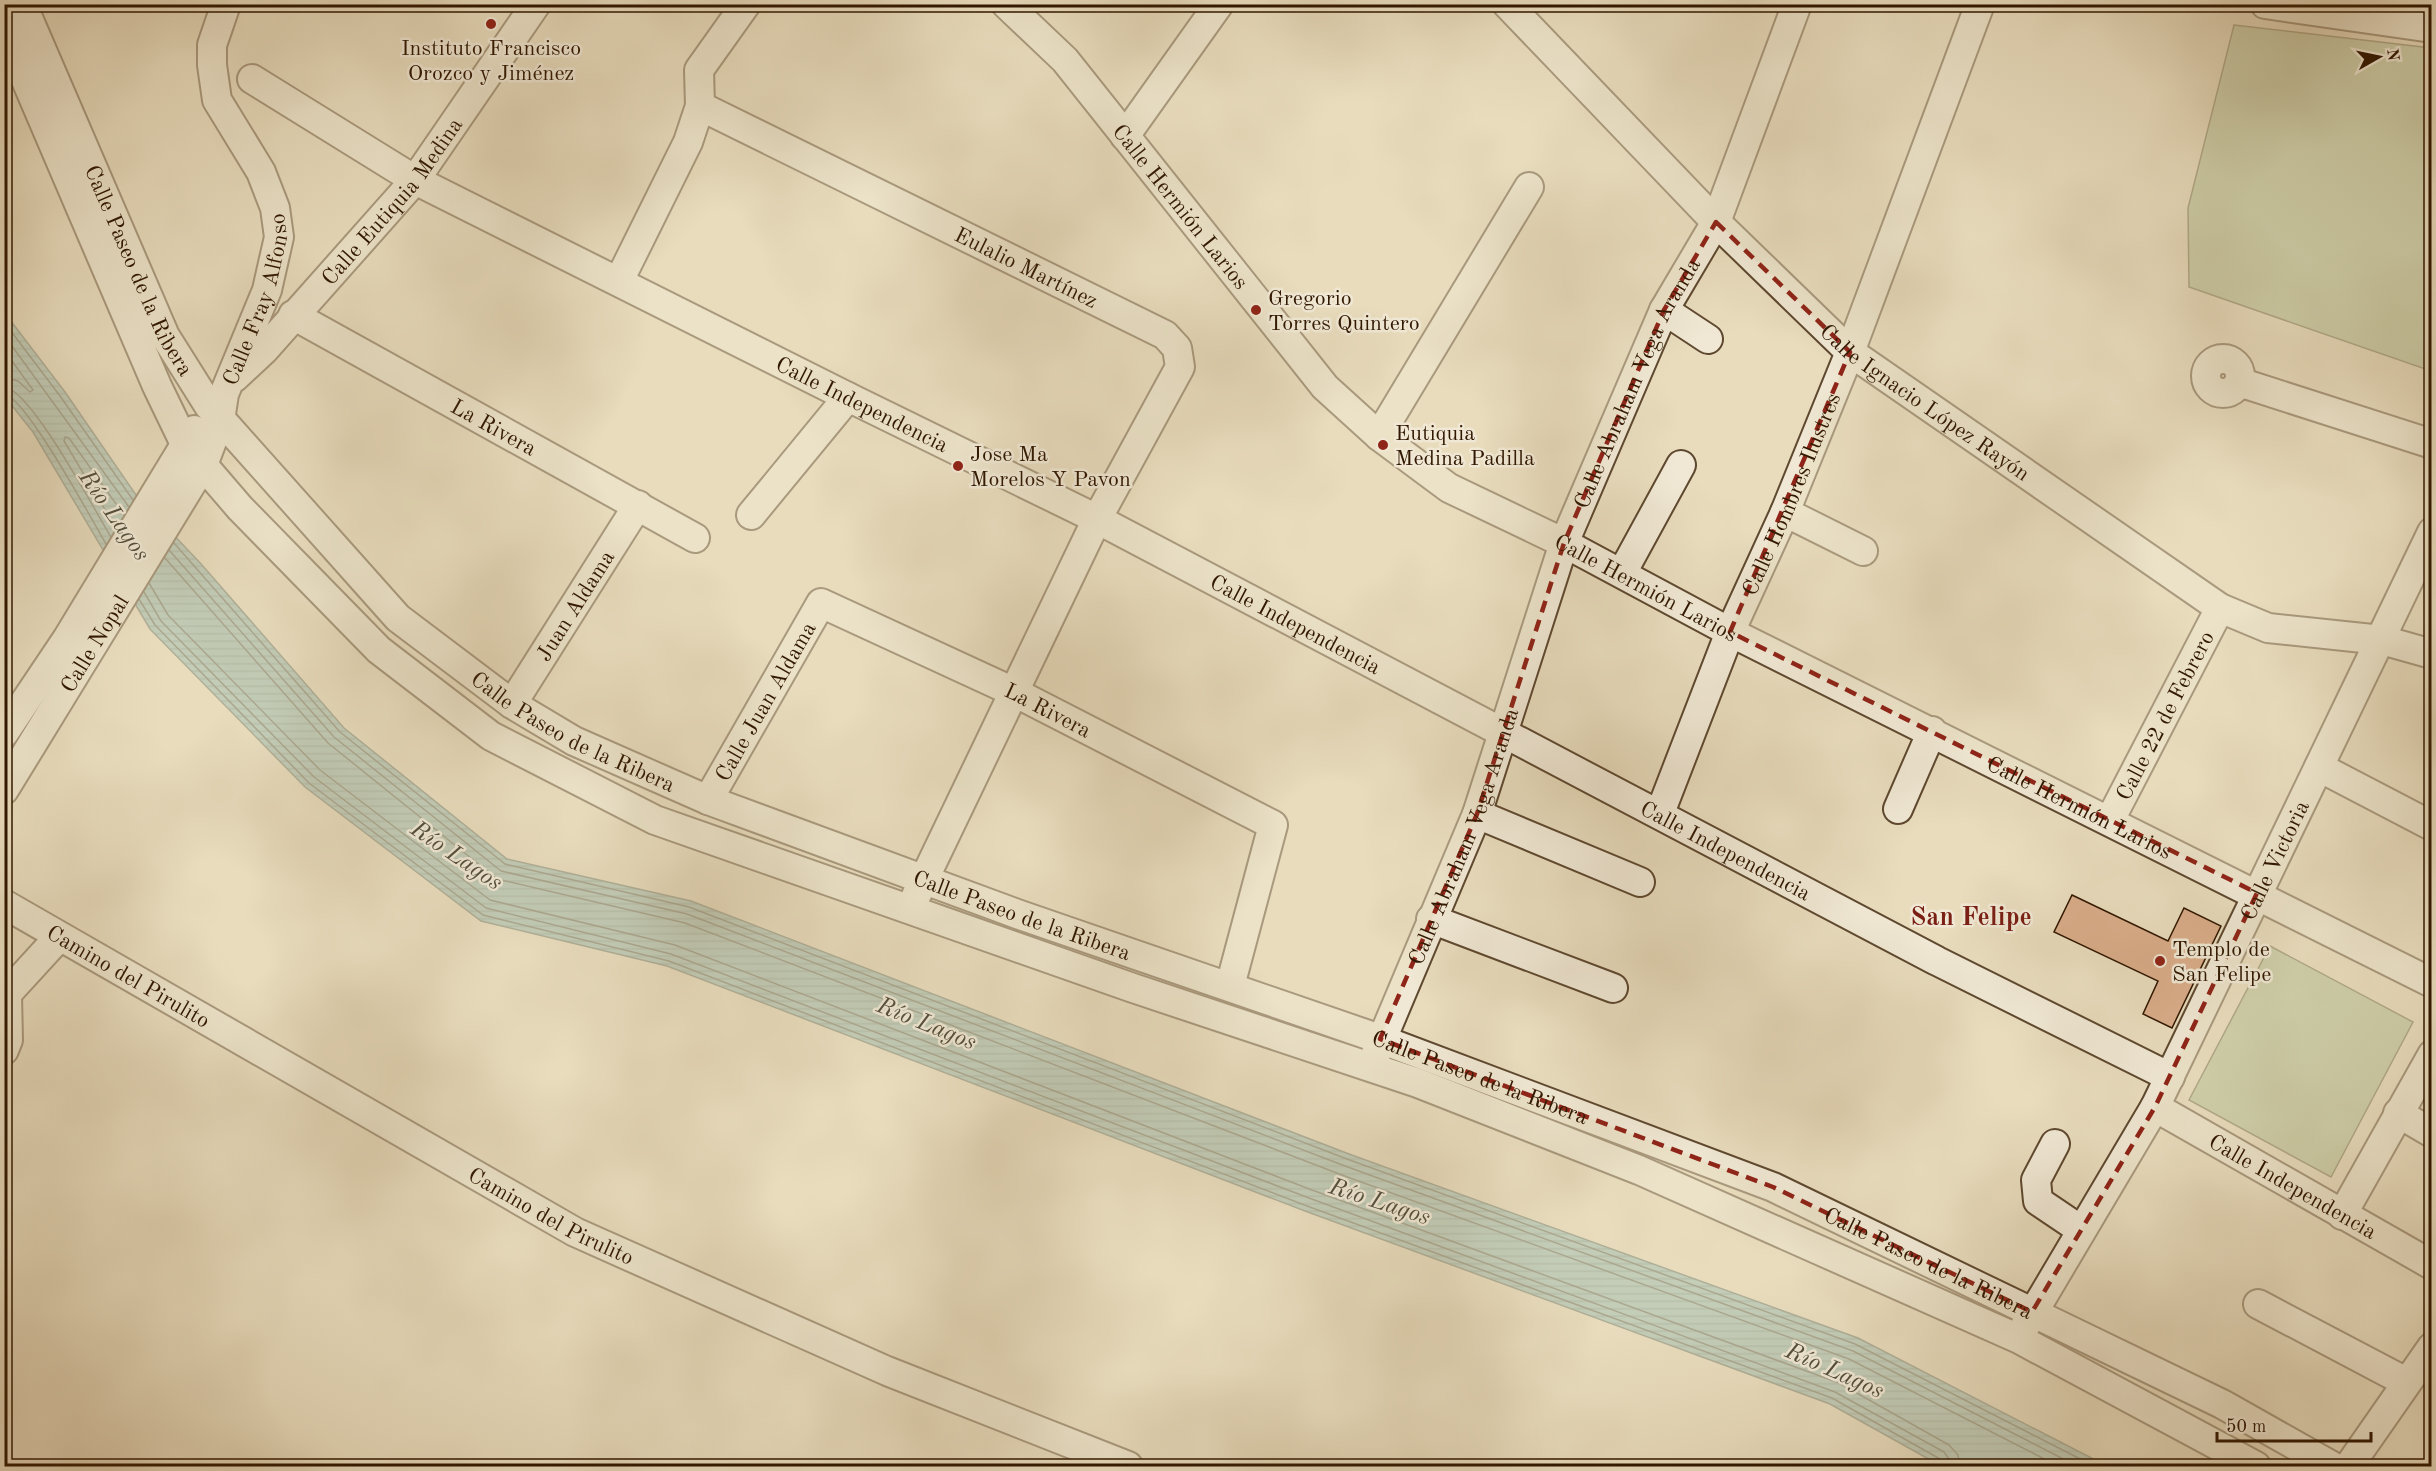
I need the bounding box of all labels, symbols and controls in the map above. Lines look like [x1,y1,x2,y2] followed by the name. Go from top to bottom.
[484,17,498,31] marker: Instituto Francisco Orozco y Jiménez
[2349,27,2409,87] north arrow
[401,38,581,85] place label: Instituto Francisco Orozco y Jiménez
[2383,48,2401,63] text: N
[318,114,467,290] street label: Calle Eutiquia Medina
[1108,121,1252,294] street label: Calle Hermión Larios
[80,162,196,380] street label: Calle Paseo de la Ribera
[220,212,292,389] street label: Calle Fray Alfonso
[951,224,1101,313] street label: Eulalio Martínez
[1571,255,1705,512] street label: Calle Abraham Vega Aranda
[1268,288,1420,335] place label: Gregorio Torres Quintero
[1249,303,1263,317] marker: Gregorio Torres Quintero
[1815,320,2033,486] street label: Calle Ignacio López Rayón
[772,354,951,457] street label: Calle Independencia
[1739,390,1845,599] street label: Calle Hombres Ilustres
[447,396,540,461] street label: La Rivera
[1395,423,1535,470] place label: Eutiquia Medina Padilla
[1376,438,1390,452] marker: Eutiquia Medina Padilla
[970,444,1131,491] place label: Jose Ma Morelos Y Pavon
[951,459,965,473] marker: Jose Ma Morelos Y Pavon
[73,465,153,566] water label: Río Lagos
[1551,531,1740,647] street label: Calle Hermión Larios
[533,547,619,665] street label: Juan Aldama
[1206,572,1384,679] street label: Calle Independencia
[57,592,134,697] street label: Calle Nopal
[712,619,821,786] street label: Calle Juan Aldama
[2113,628,2219,804] street label: Calle 22 de Febrero
[466,668,678,797] street label: Calle Paseo de la Ribera
[1001,680,1094,743] street label: La Rivera
[1406,705,1523,969] street label: Calle Abraham Vega Aranda
[1983,753,2175,864] street label: Calle Hermión Larios
[1636,798,1814,906] street label: Calle Independencia
[2238,798,2314,924] street label: Calle Victoria
[405,817,506,896] water label: Río Lagos
[910,868,1133,965] street label: Calle Paseo de la Ribera
[1910,905,2032,931] district label: San Felipe
[43,922,213,1033] street label: Camino del Pirulito
[2172,939,2271,986] place label: Templo de San Felipe
[2153,954,2167,968] marker: Templo de San Felipe
[872,994,979,1056] water label: Río Lagos
[1369,1028,1591,1129] street label: Calle Paseo de la Ribera
[2204,1131,2380,1244] street label: Calle Independencia
[464,1164,637,1270] street label: Camino del Pirulito
[1325,1175,1433,1231] water label: Río Lagos
[1820,1204,2036,1324] street label: Calle Paseo de la Ribera
[1780,1339,1887,1404] water label: Río Lagos
[2217,1405,2372,1443] scale bar
[2226,1418,2266,1436] text: 50 m

